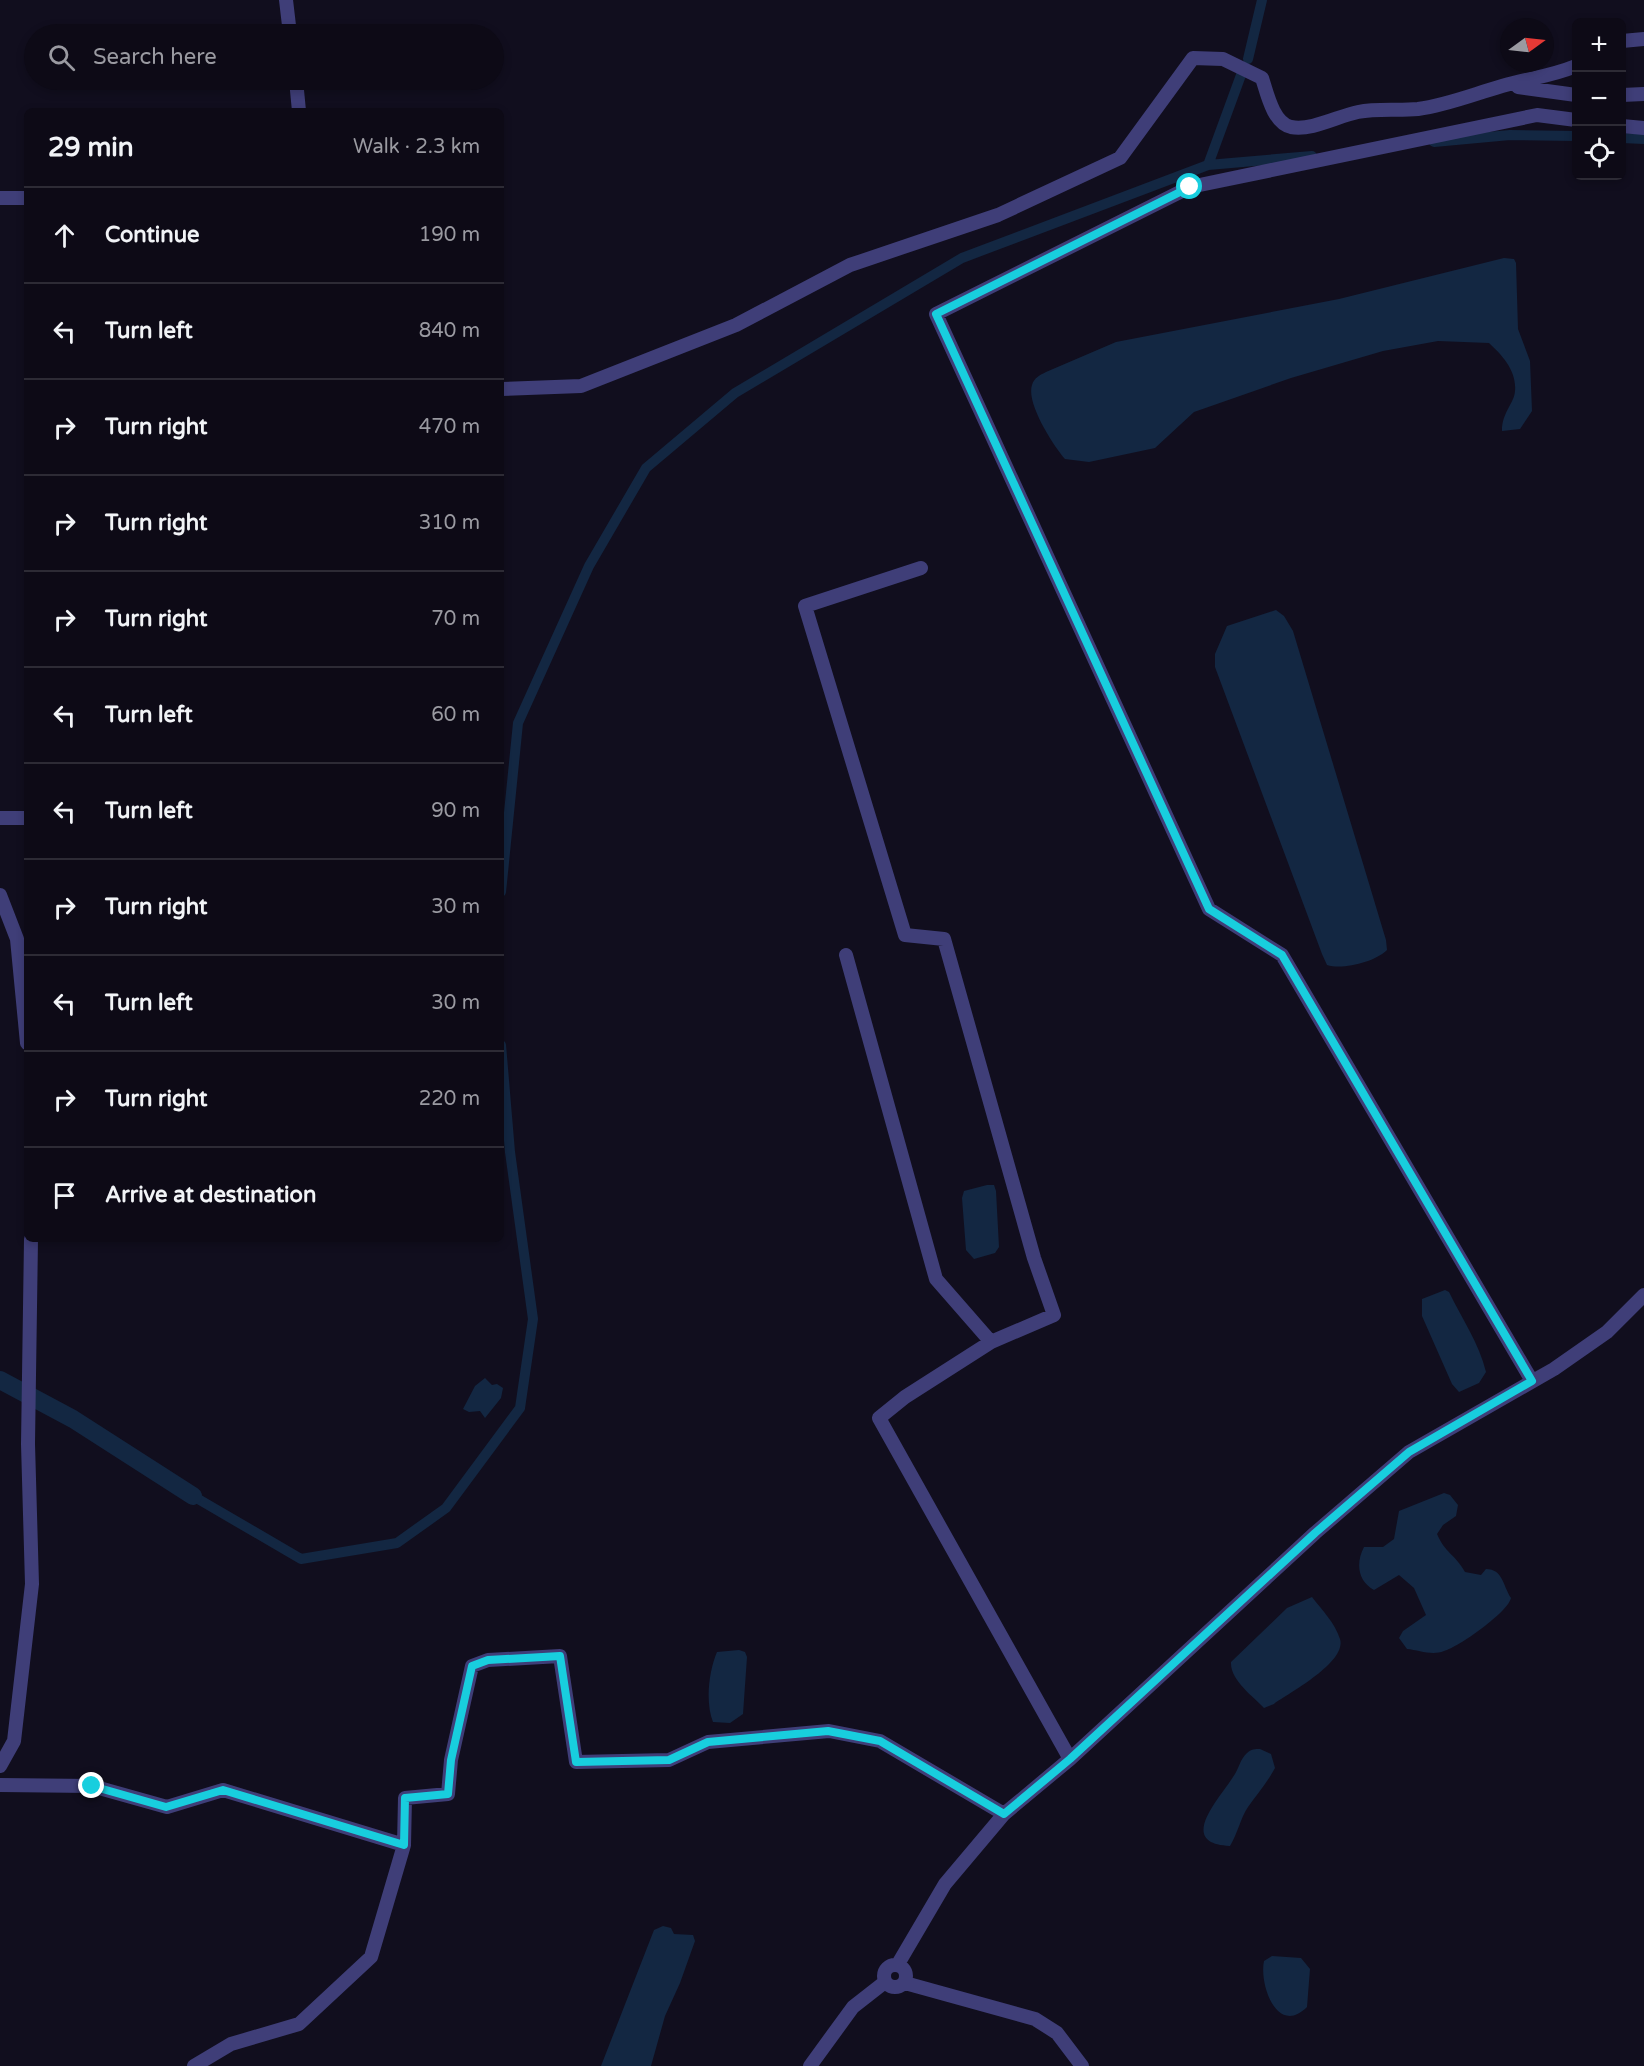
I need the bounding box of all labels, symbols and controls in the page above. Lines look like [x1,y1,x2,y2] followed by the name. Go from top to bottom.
[1500,18,1554,72] north arrow
[1572,18,1626,180] map controls
[1572,18,1626,72] button: +
[24,24,504,90] search box
[45,41,78,74] icon: search
[93,44,217,70] text: Search here
[1572,72,1626,126] button: −
[1572,126,1626,180] button: locate
[48,132,134,163] text: 29 min
[353,135,480,159] text: Walk · 2.3 km
[1176,173,1202,199] route start
[48,219,81,252] icon: ahead
[105,222,200,248] text: Continue
[419,223,480,247] text: 190 m
[48,315,81,348] icon: left
[105,318,193,344] text: Turn left
[419,319,480,343] text: 840 m
[48,411,81,444] icon: right
[105,414,207,440] text: Turn right
[419,415,480,439] text: 470 m
[48,507,81,540] icon: right
[105,510,207,536] text: Turn right
[419,511,480,535] text: 310 m
[48,603,81,636] icon: right
[105,606,207,632] text: Turn right
[431,607,480,631] text: 70 m
[48,699,81,732] icon: left
[105,702,193,728] text: Turn left
[431,703,480,727] text: 60 m
[48,795,81,828] icon: left
[105,798,193,824] text: Turn left
[431,799,480,823] text: 90 m
[48,891,81,924] icon: right
[105,894,207,920] text: Turn right
[431,895,480,919] text: 30 m
[48,987,81,1020] icon: left
[105,990,193,1016] text: Turn left
[431,991,480,1015] text: 30 m
[48,1083,81,1116] icon: right
[105,1086,207,1112] text: Turn right
[419,1087,480,1111] text: 220 m
[48,1179,81,1212] icon: arrive
[105,1182,316,1208] text: Arrive at destination
[78,1772,104,1798] route end

